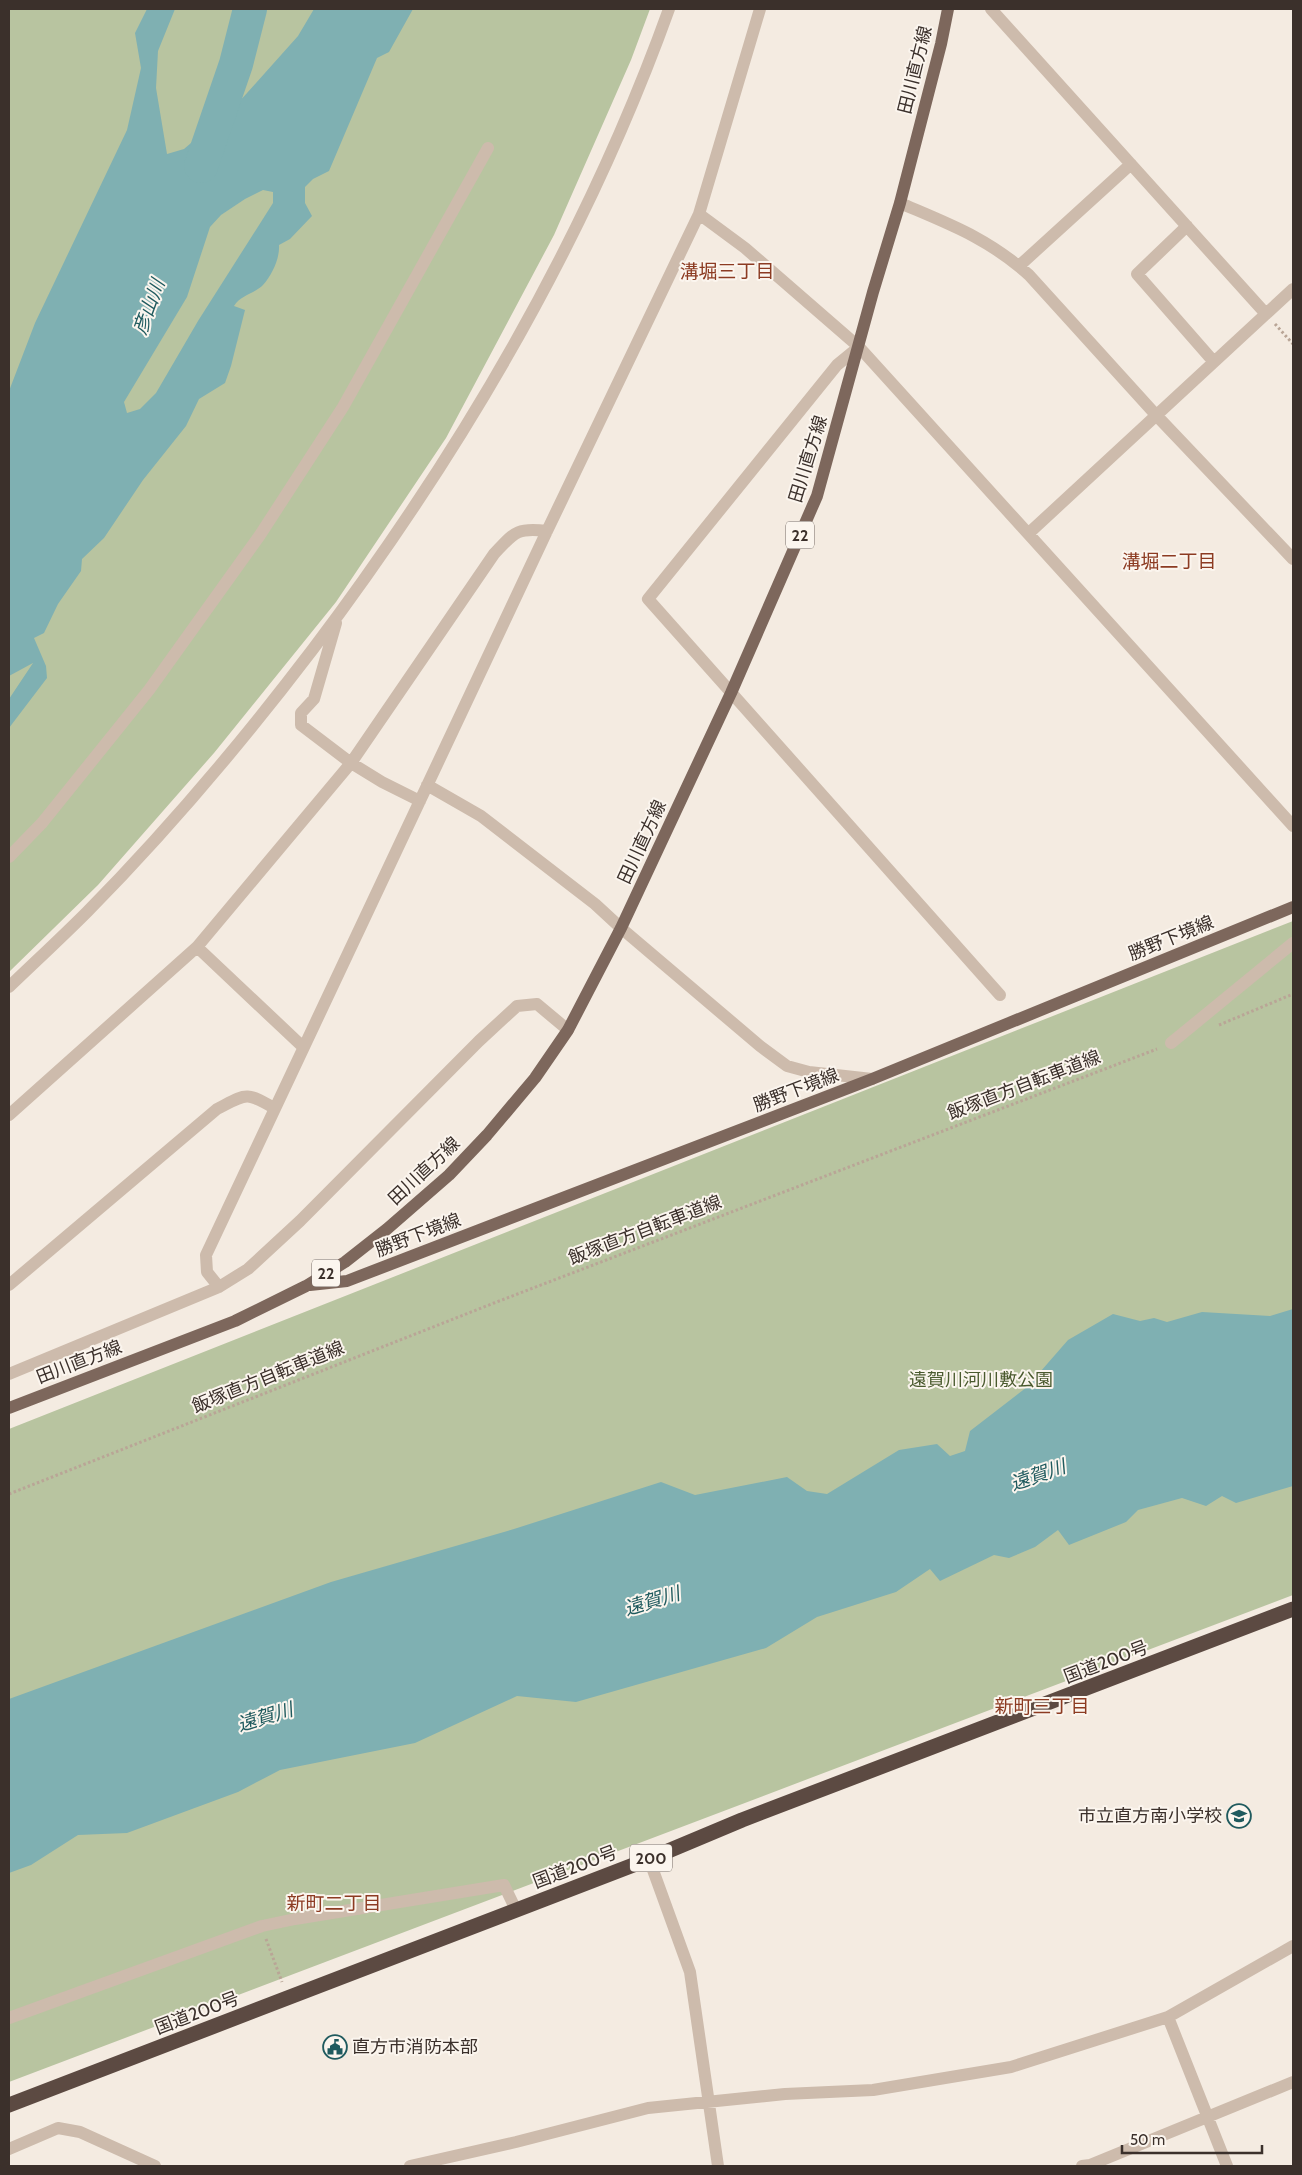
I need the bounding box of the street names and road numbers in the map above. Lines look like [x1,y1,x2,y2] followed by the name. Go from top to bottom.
[893,24,937,116] street label: 田川直方線
[784,413,832,505] street label: 田川直方線
[786,522,814,548] road number: 22
[613,797,671,887] street label: 田川直方線
[1125,911,1217,965] street label: 勝野下境線
[944,1046,1104,1124] street label: 飯塚直方自転車道線
[750,1064,842,1116] street label: 勝野下境線
[384,1132,464,1210] street label: 田川直方線
[565,1191,725,1269] street label: 飯塚直方自転車道線
[372,1209,464,1261] street label: 勝野下境線
[312,1260,340,1286] road number: 22
[33,1336,125,1388] street label: 田川直方線
[189,1336,347,1418] street label: 飯塚直方自転車道線
[1061,1636,1151,1688] street label: 国道200号
[530,1841,620,1893] street label: 国道200号
[630,1845,672,1872] road number: 200
[152,1987,242,2039] street label: 国道200号

